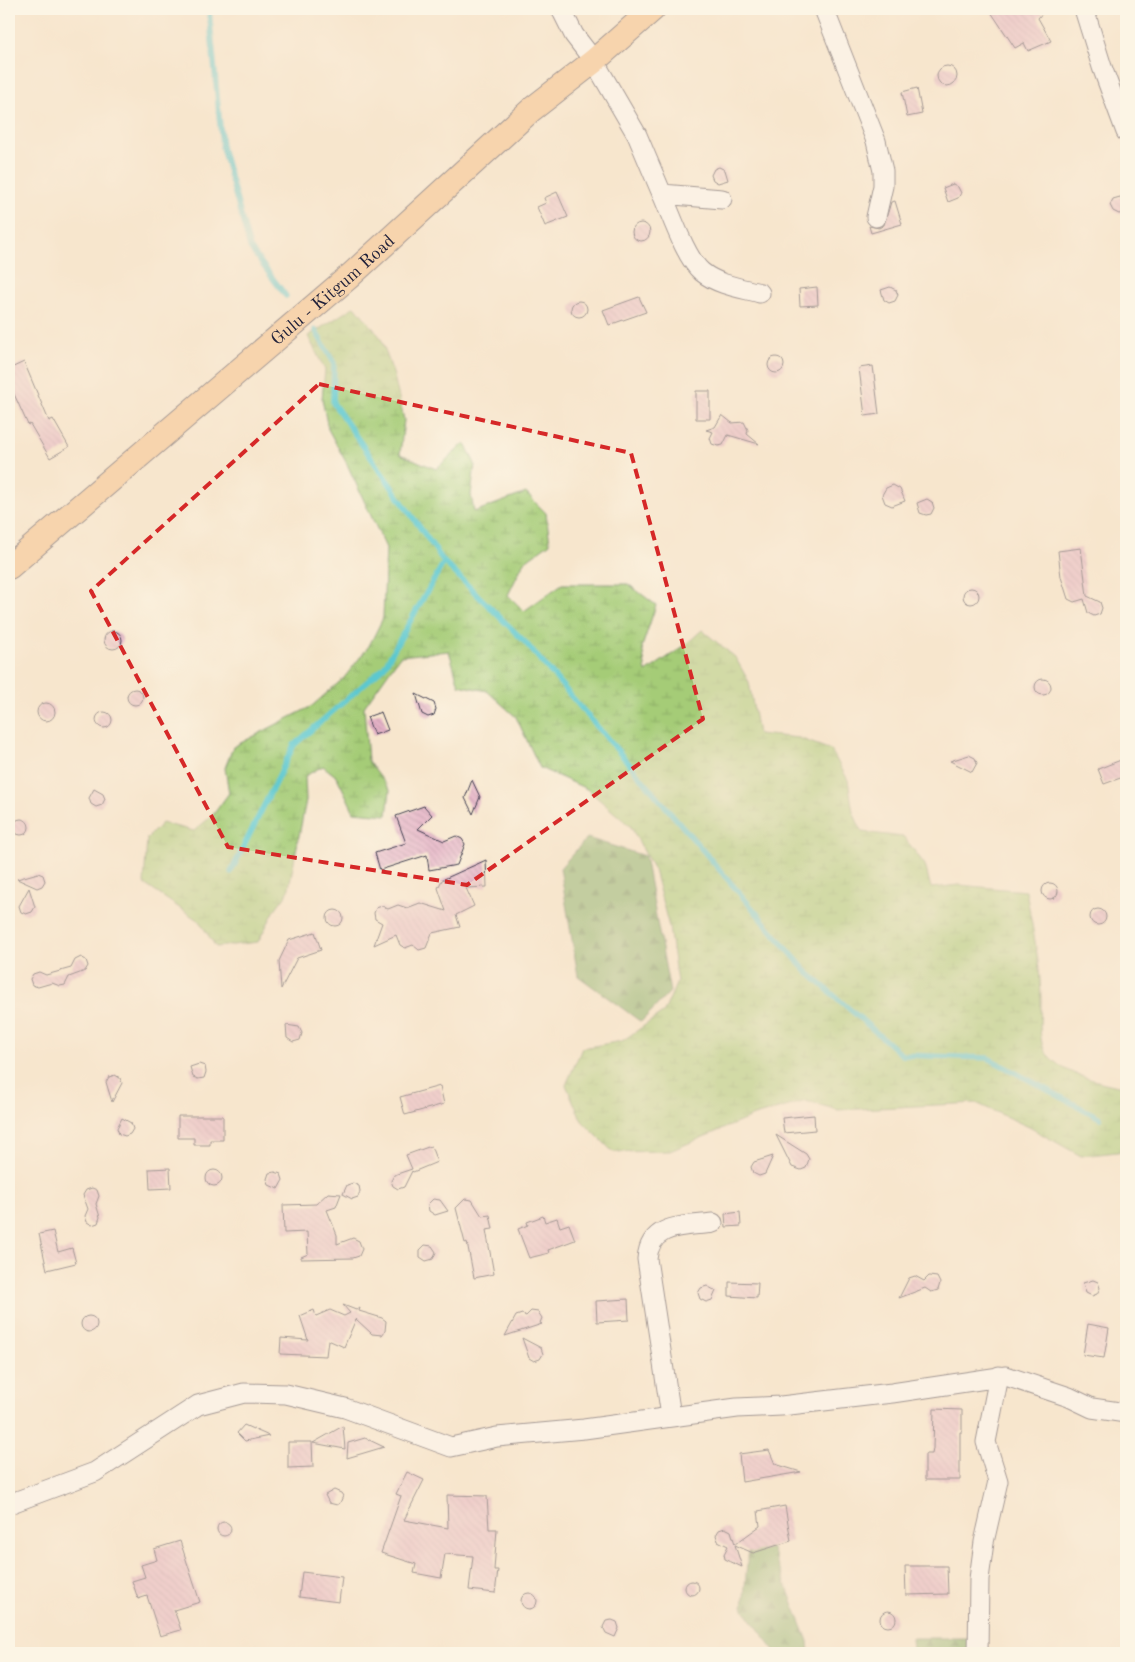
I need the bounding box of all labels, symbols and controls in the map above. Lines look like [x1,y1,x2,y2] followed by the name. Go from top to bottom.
[268,232,398,349] street label: Gulu - Kitgum Road

